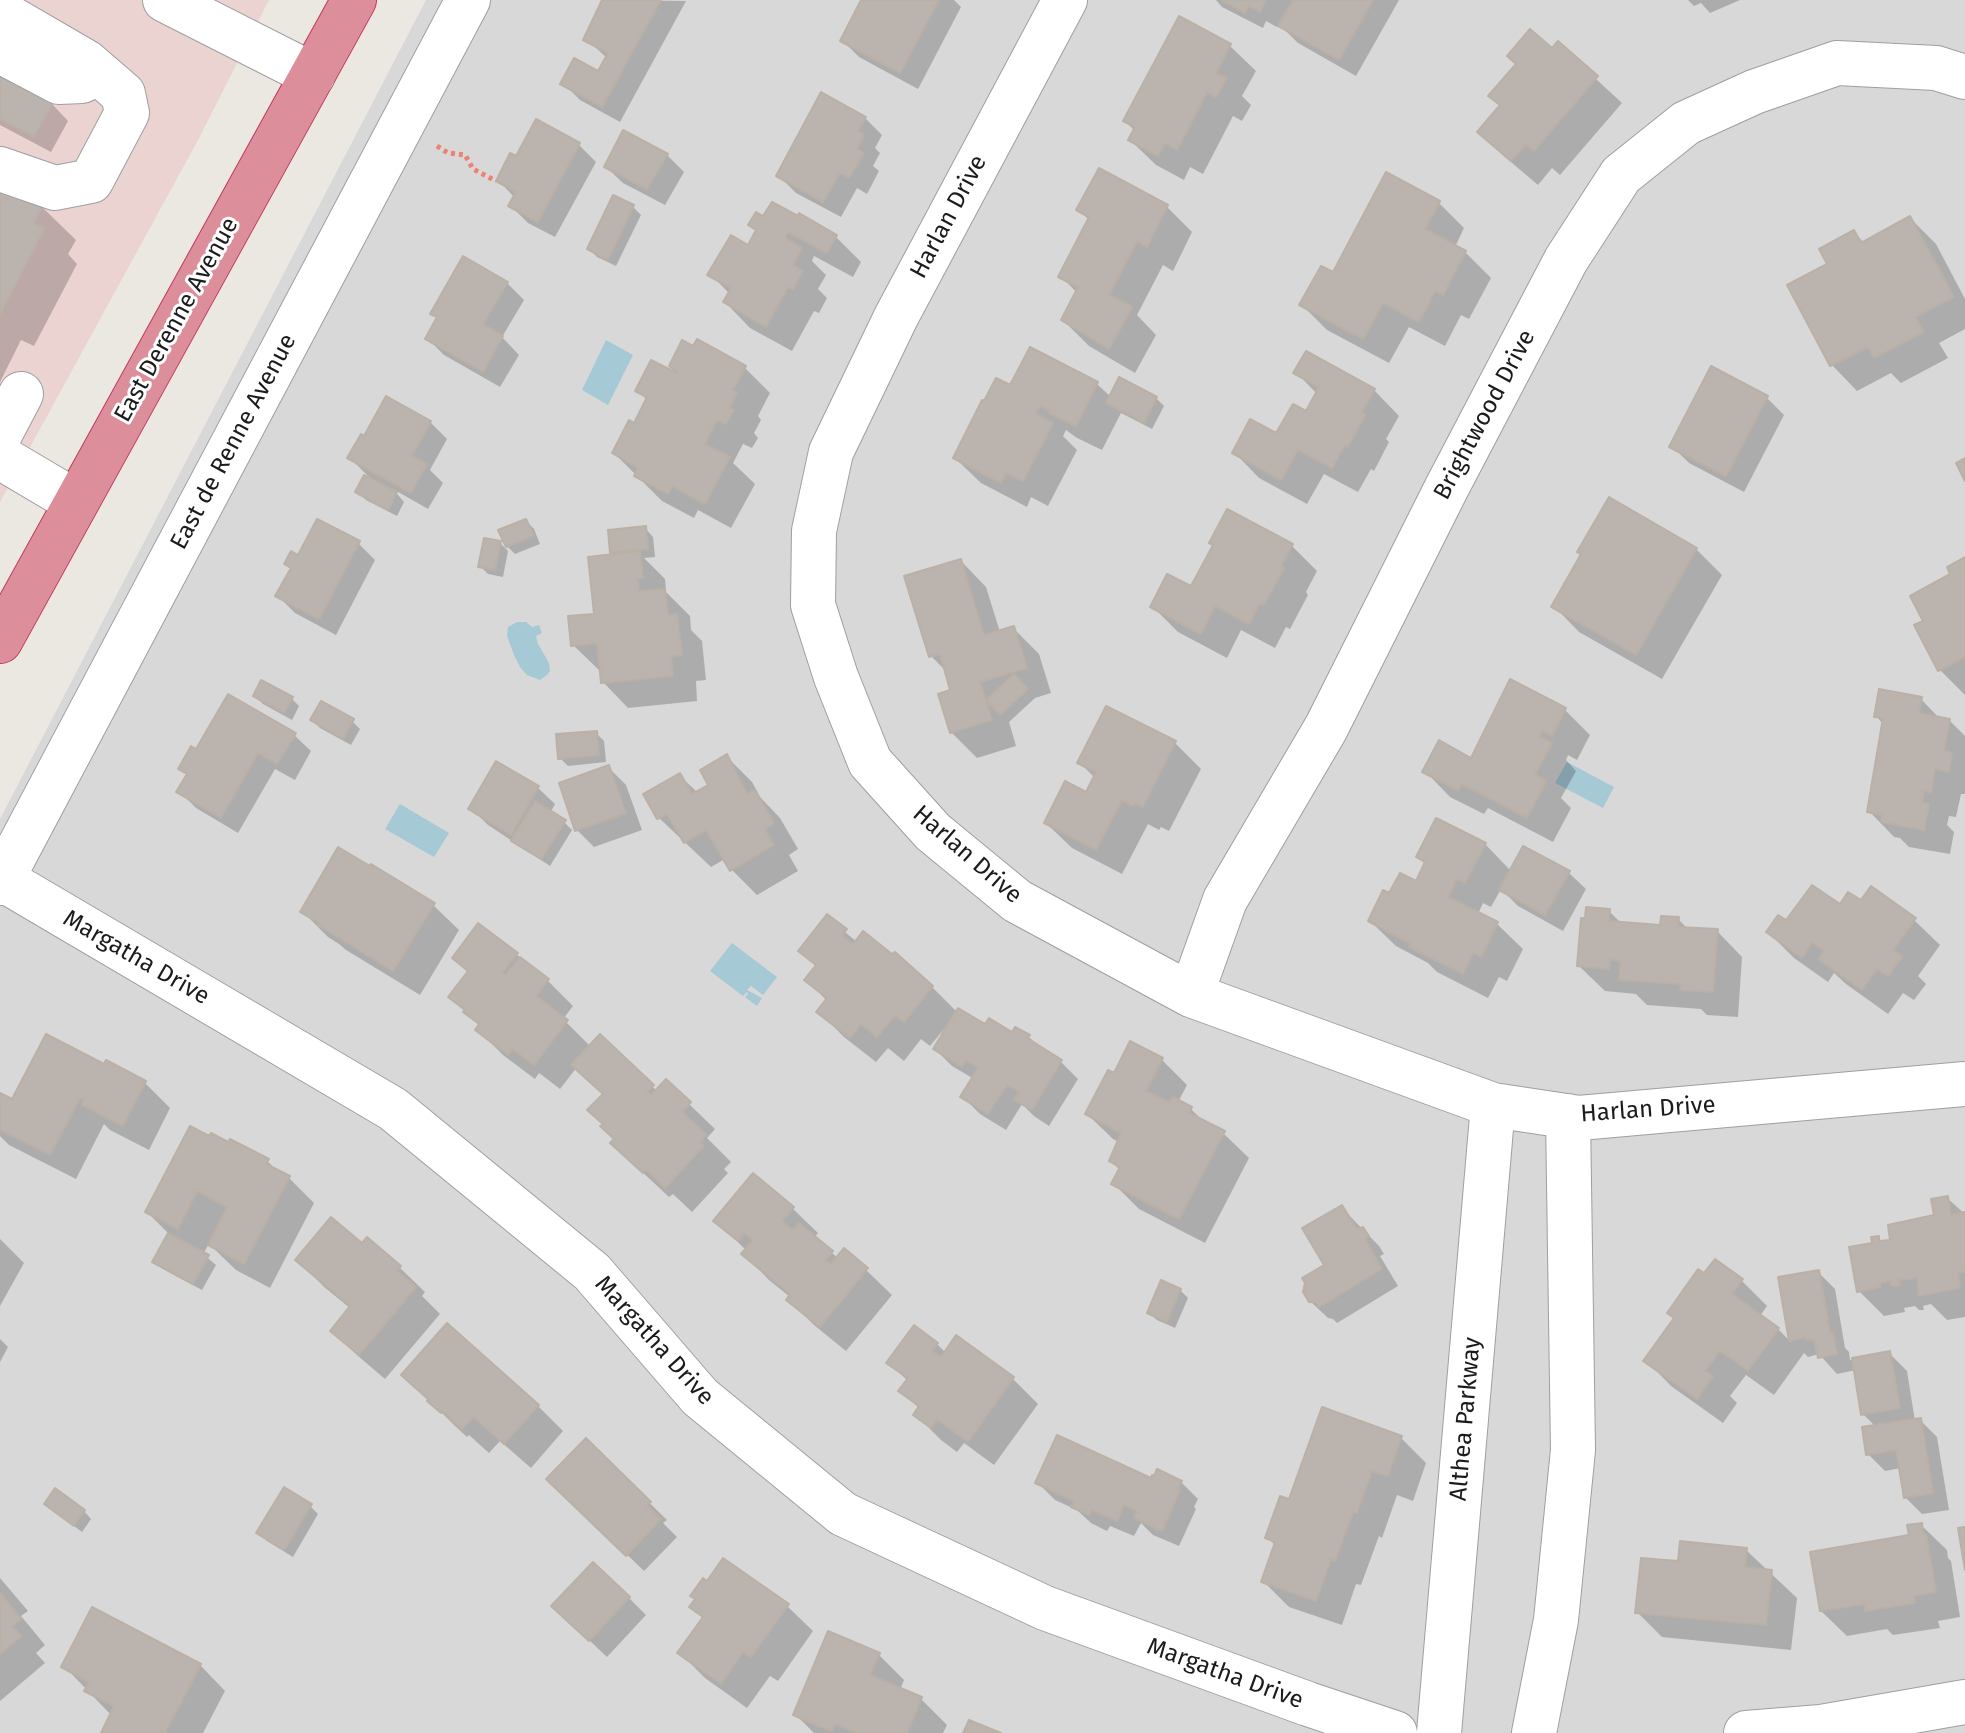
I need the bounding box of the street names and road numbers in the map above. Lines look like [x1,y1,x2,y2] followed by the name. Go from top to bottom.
[905,151,993,283] street label: Harlan Drive
[109,213,245,427] street label: East Derenne Avenue
[1428,325,1542,505] street label: Brightwood Drive
[165,329,303,555] street label: East de Renne Avenue
[906,800,1028,910] street label: Harlan Drive
[58,904,214,1012] street label: Margatha Drive
[1580,1091,1716,1129] street label: Harlan Drive
[588,1270,720,1412] street label: Margatha Drive
[1444,1336,1488,1502] street label: Althea Parkway
[1143,1632,1307,1716] street label: Margatha Drive

